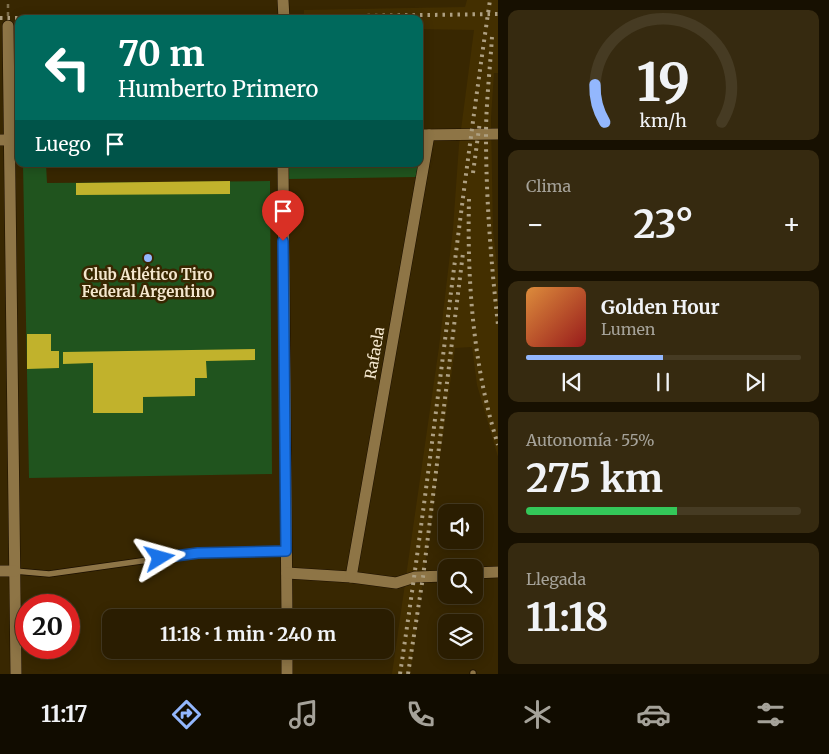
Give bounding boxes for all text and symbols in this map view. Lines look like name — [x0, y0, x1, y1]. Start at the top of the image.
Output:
text: 70 m — [118, 32, 205, 76]
icon: left — [35, 35, 100, 100]
text: 19 — [637, 50, 690, 115]
text: Humberto Primero — [118, 75, 318, 103]
text: km/h — [640, 109, 687, 132]
icon: arrive — [101, 130, 129, 158]
text: Luego — [35, 132, 91, 156]
text: Clima — [526, 176, 571, 196]
pin — [262, 190, 304, 241]
icon: arrive — [269, 197, 297, 225]
text: 23° — [633, 201, 694, 248]
text: − — [526, 206, 545, 242]
text: + — [782, 206, 801, 242]
marker: Club Atlético Tiro Federal Argentino — [142, 252, 154, 264]
place label: Club Atlético Tiro Federal Argentino — [81, 265, 215, 301]
text: Golden Hour — [601, 295, 720, 319]
text: Lumen — [601, 319, 655, 339]
street label: Rafaela — [361, 325, 388, 381]
icon: previous — [558, 368, 586, 396]
icon: pause — [649, 368, 677, 396]
icon: next — [741, 368, 769, 396]
text: Autonomía · 55% — [526, 430, 655, 450]
text: 275 km — [526, 455, 663, 502]
map controls — [438, 504, 483, 659]
button: sound — [438, 504, 483, 549]
position arrow — [133, 531, 185, 583]
button: search — [438, 559, 483, 604]
text: Llegada — [526, 569, 586, 589]
speed limit sign: 20 — [15, 594, 80, 659]
text: 11:18 — [526, 594, 608, 641]
button: layers — [438, 614, 483, 659]
text: 11:18 · 1 min · 240 m — [160, 622, 336, 646]
icon: directions — [169, 697, 204, 732]
icon: music — [286, 697, 321, 732]
icon: phone — [403, 697, 438, 732]
icon: climate — [520, 697, 555, 732]
icon: car — [636, 697, 671, 732]
icon: filters — [753, 697, 788, 732]
text: 11:17 — [41, 700, 87, 728]

